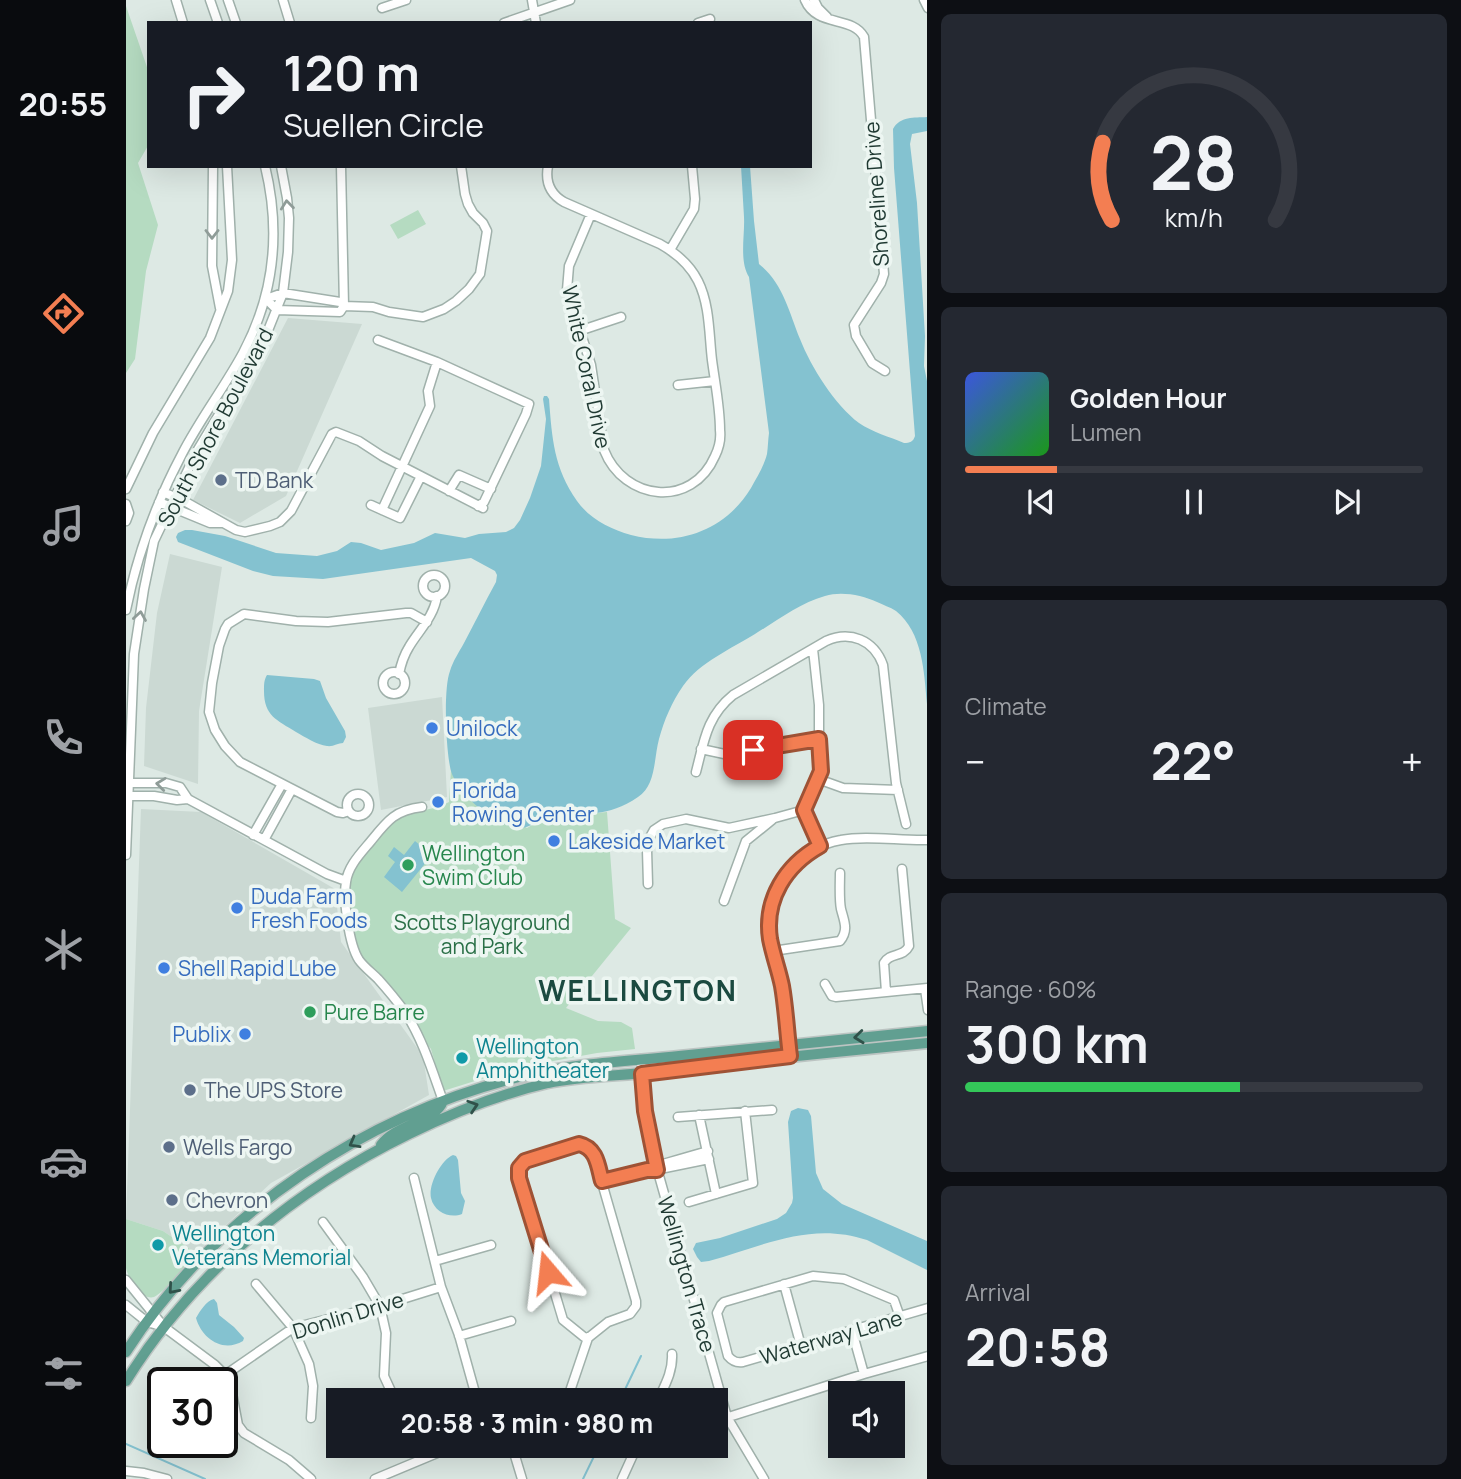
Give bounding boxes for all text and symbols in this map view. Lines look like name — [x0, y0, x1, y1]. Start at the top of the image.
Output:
text: 120 m — [283, 39, 420, 106]
icon: right — [168, 49, 259, 140]
text: 20:55 — [19, 82, 107, 126]
text: Suellen Circle — [283, 103, 484, 147]
text: 28 — [1150, 112, 1238, 212]
street label: Shoreline Drive — [857, 121, 895, 267]
one-way arrow — [280, 199, 295, 211]
text: km/h — [1165, 199, 1223, 234]
one-way arrow — [204, 230, 220, 240]
street label: White Coral Drive — [556, 283, 618, 451]
icon: directions — [39, 289, 88, 338]
street label: South Shore Boulevard — [151, 323, 279, 531]
text: Golden Hour — [1070, 380, 1227, 416]
text: Lumen — [1070, 416, 1142, 448]
place label: TD Bank — [235, 466, 314, 494]
marker: TD Bank — [213, 472, 229, 488]
icon: previous — [1022, 483, 1060, 521]
icon: pause — [1175, 483, 1213, 521]
icon: next — [1328, 483, 1366, 521]
icon: music — [39, 501, 88, 550]
one-way arrow — [132, 610, 147, 622]
text: Climate — [965, 690, 1047, 722]
icon: phone — [39, 713, 88, 762]
place label: Unilock — [446, 714, 518, 742]
marker: Unilock — [424, 720, 440, 736]
pin — [723, 720, 783, 780]
text: 22° — [1151, 725, 1236, 796]
icon: arrive — [734, 731, 772, 769]
text: − — [965, 735, 986, 787]
text: + — [1401, 735, 1423, 787]
one-way arrow — [155, 776, 167, 791]
place label: Florida Rowing Center — [452, 776, 595, 828]
marker: Florida Rowing Center — [430, 794, 446, 810]
place label: Lakeside Market — [568, 827, 726, 855]
marker: Lakeside Market — [546, 833, 562, 849]
place label: Wellington Swim Club — [422, 839, 525, 891]
marker: Wellington Swim Club — [400, 857, 416, 873]
place label: Duda Farm Fresh Foods — [251, 882, 367, 934]
marker: Duda Farm Fresh Foods — [229, 900, 245, 916]
park label: Scotts Playground and Park — [394, 908, 570, 960]
icon: climate — [39, 925, 88, 974]
place label: Shell Rapid Lube — [178, 954, 337, 982]
marker: Shell Rapid Lube — [156, 960, 172, 976]
district label: WELLINGTON — [538, 971, 738, 1009]
text: Range · 60% — [965, 973, 1096, 1005]
place label: Pure Barre — [324, 998, 425, 1026]
marker: Pure Barre — [302, 1004, 318, 1020]
text: 300 km — [965, 1008, 1149, 1079]
place label: Publix — [173, 1020, 231, 1048]
marker: Publix — [237, 1026, 253, 1042]
one-way arrow — [854, 1030, 865, 1045]
place label: Wellington Amphitheater — [476, 1032, 610, 1084]
marker: Wellington Amphitheater — [454, 1050, 470, 1066]
place label: The UPS Store — [204, 1076, 343, 1104]
marker: The UPS Store — [182, 1082, 198, 1098]
one-way arrow — [467, 1099, 479, 1114]
place label: Wells Fargo — [183, 1133, 293, 1161]
one-way arrow — [348, 1135, 361, 1148]
icon: car — [39, 1137, 88, 1186]
marker: Wells Fargo — [161, 1139, 177, 1155]
place label: Chevron — [186, 1186, 268, 1214]
marker: Chevron — [164, 1192, 180, 1208]
street label: Wellington Trace — [651, 1193, 723, 1355]
place label: Wellington Veterans Memorial — [172, 1219, 351, 1271]
position arrow — [511, 1235, 585, 1309]
marker: Wellington Veterans Memorial — [150, 1237, 166, 1253]
text: Arrival — [965, 1276, 1031, 1308]
one-way arrow — [169, 1281, 181, 1294]
street label: Donlin Drive — [289, 1285, 407, 1345]
street label: Waterway Lane — [756, 1303, 906, 1371]
text: 20:58 — [965, 1311, 1110, 1382]
icon: filters — [39, 1349, 88, 1398]
speed limit sign: 30 — [147, 1367, 238, 1458]
map controls — [828, 1381, 905, 1458]
button: sound — [828, 1381, 905, 1458]
text: 20:58 · 3 min · 980 m — [401, 1405, 653, 1441]

